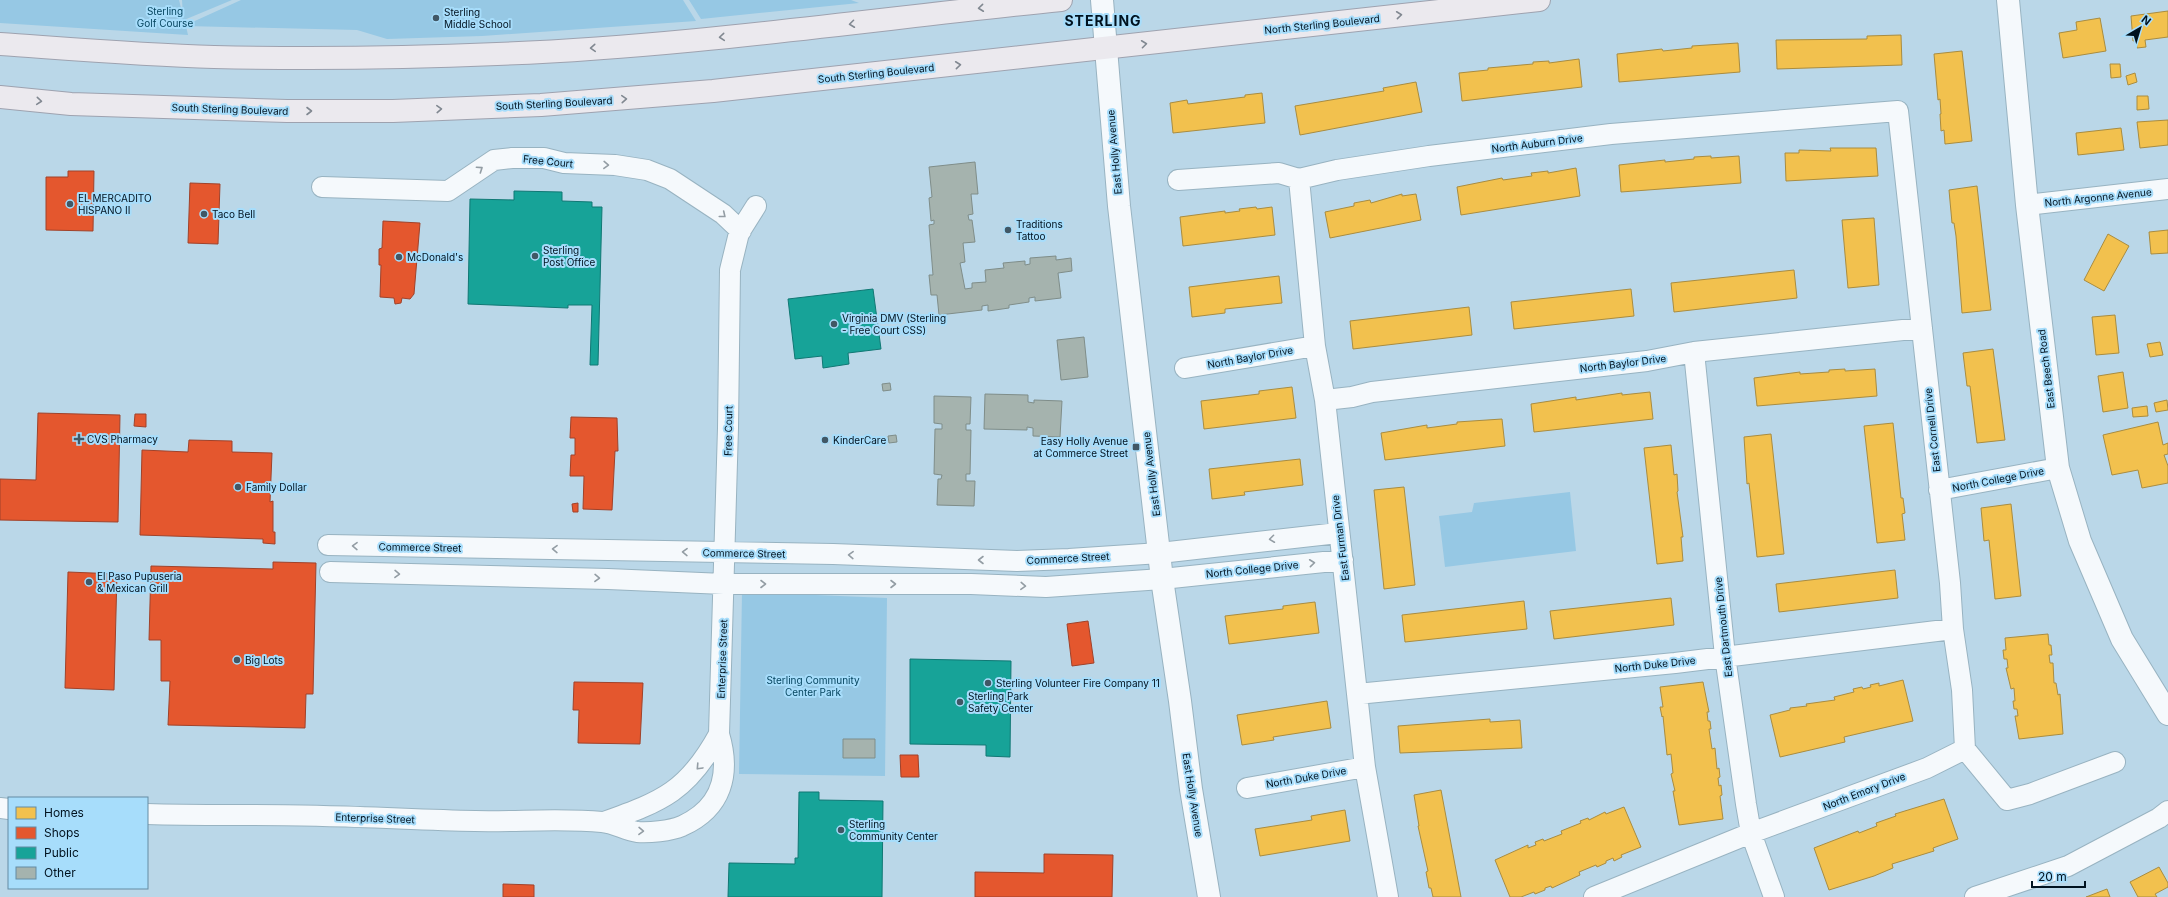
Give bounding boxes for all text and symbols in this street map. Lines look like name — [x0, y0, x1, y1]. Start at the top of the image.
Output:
one-way arrow — [978, 3, 984, 12]
park label: Sterling Golf Course — [137, 5, 193, 29]
place label: Sterling Middle School — [444, 6, 511, 30]
north arrow — [2120, 8, 2160, 48]
one-way arrow — [1396, 11, 1402, 20]
district label: STERLING — [1064, 12, 1142, 29]
street label: North Sterling Boulevard — [1264, 12, 1380, 36]
text: N — [2139, 12, 2154, 28]
marker: Sterling Middle School — [431, 13, 441, 23]
one-way arrow — [849, 19, 855, 28]
one-way arrow — [719, 33, 725, 42]
one-way arrow — [1141, 40, 1147, 49]
one-way arrow — [590, 44, 596, 52]
one-way arrow — [955, 60, 962, 69]
street label: South Sterling Boulevard — [817, 61, 935, 85]
street label: South Sterling Boulevard — [495, 94, 613, 112]
one-way arrow — [621, 94, 627, 103]
one-way arrow — [36, 96, 42, 105]
street label: South Sterling Boulevard — [171, 101, 289, 117]
one-way arrow — [436, 105, 442, 113]
one-way arrow — [306, 107, 312, 115]
street label: East Holly Avenue — [1104, 109, 1124, 195]
street label: North Auburn Drive — [1491, 131, 1583, 155]
street label: Free Court — [522, 152, 574, 170]
one-way arrow — [603, 160, 609, 169]
one-way arrow — [476, 167, 483, 174]
street label: North Argonne Avenue — [2044, 185, 2152, 209]
place label: EL MERCADITO HISPANO II — [78, 192, 152, 216]
marker: EL MERCADITO HISPANO II — [65, 199, 75, 209]
place label: Taco Bell — [212, 208, 255, 220]
marker: Taco Bell — [199, 209, 209, 219]
one-way arrow — [719, 210, 726, 217]
place label: Traditions Tattoo — [1016, 218, 1063, 242]
marker: Traditions Tattoo — [1003, 225, 1013, 235]
place label: Sterling Post Office — [543, 244, 595, 268]
place label: McDonald's — [407, 251, 463, 263]
marker: Sterling Post Office — [530, 251, 540, 261]
marker: McDonald's — [394, 252, 404, 262]
place label: Virginia DMV (Sterling - Free Court CSS) — [842, 312, 946, 336]
marker: Virginia DMV (Sterling - Free Court CSS) — [829, 319, 839, 329]
street label: East Beech Road — [2035, 329, 2057, 409]
street label: North Baylor Drive — [1206, 344, 1294, 370]
street label: North Baylor Drive — [1579, 352, 1667, 374]
street label: East Cornell Drive — [1922, 387, 1942, 473]
street label: Free Court — [722, 405, 734, 456]
street label: East Holly Avenue — [1140, 431, 1162, 517]
place label: CVS Pharmacy — [87, 433, 158, 445]
marker: CVS Pharmacy — [74, 434, 84, 444]
place label: KinderCare — [833, 434, 886, 446]
marker: KinderCare — [820, 435, 830, 445]
place label: Easy Holly Avenue at Commerce Street — [1033, 435, 1129, 459]
marker: Easy Holly Avenue at Commerce Street — [1131, 442, 1141, 452]
street label: North College Drive — [1951, 464, 2045, 494]
place label: Family Dollar — [246, 481, 307, 493]
marker: Family Dollar — [233, 482, 243, 492]
street label: East Furman Drive — [1329, 494, 1351, 582]
one-way arrow — [1269, 534, 1275, 543]
street label: Commerce Street — [378, 540, 462, 554]
one-way arrow — [352, 542, 358, 550]
one-way arrow — [552, 545, 558, 553]
street label: Commerce Street — [702, 546, 786, 560]
one-way arrow — [682, 548, 688, 556]
street label: Commerce Street — [1026, 550, 1110, 566]
one-way arrow — [848, 551, 854, 559]
one-way arrow — [978, 556, 984, 564]
street label: North College Drive — [1205, 558, 1299, 580]
one-way arrow — [1309, 559, 1315, 568]
place label: El Paso Pupuseria & Mexican Grill — [97, 570, 182, 594]
one-way arrow — [394, 570, 400, 578]
one-way arrow — [594, 574, 600, 583]
street label: East Dartmouth Drive — [1712, 576, 1734, 678]
marker: El Paso Pupuseria & Mexican Grill — [84, 577, 94, 587]
one-way arrow — [760, 580, 766, 588]
one-way arrow — [890, 580, 896, 588]
one-way arrow — [1020, 582, 1026, 591]
street label: Enterprise Street — [715, 618, 729, 699]
place label: Big Lots — [245, 654, 283, 666]
street label: North Duke Drive — [1614, 654, 1696, 674]
marker: Big Lots — [232, 655, 242, 665]
park label: Sterling Community Center Park — [766, 674, 860, 698]
place label: Sterling Volunteer Fire Company 11 — [996, 677, 1160, 689]
marker: Sterling Volunteer Fire Company 11 — [983, 678, 993, 688]
place label: Sterling Park Safety Center — [968, 690, 1033, 714]
marker: Sterling Park Safety Center — [955, 697, 965, 707]
street label: East Holly Avenue — [1180, 752, 1206, 838]
one-way arrow — [696, 762, 703, 770]
street label: North Duke Drive — [1265, 764, 1347, 790]
street label: North Emory Drive — [1821, 770, 1907, 812]
legend — [8, 797, 148, 889]
text: Homes — [44, 805, 84, 820]
street label: Enterprise Street — [335, 811, 416, 825]
place label: Sterling Community Center — [849, 818, 938, 842]
text: Shops — [44, 825, 80, 840]
marker: Sterling Community Center — [836, 825, 846, 835]
one-way arrow — [638, 827, 644, 835]
text: Public — [44, 845, 79, 860]
scale bar — [2032, 863, 2085, 889]
text: Other — [44, 865, 76, 880]
text: 20 m — [2038, 869, 2067, 884]

